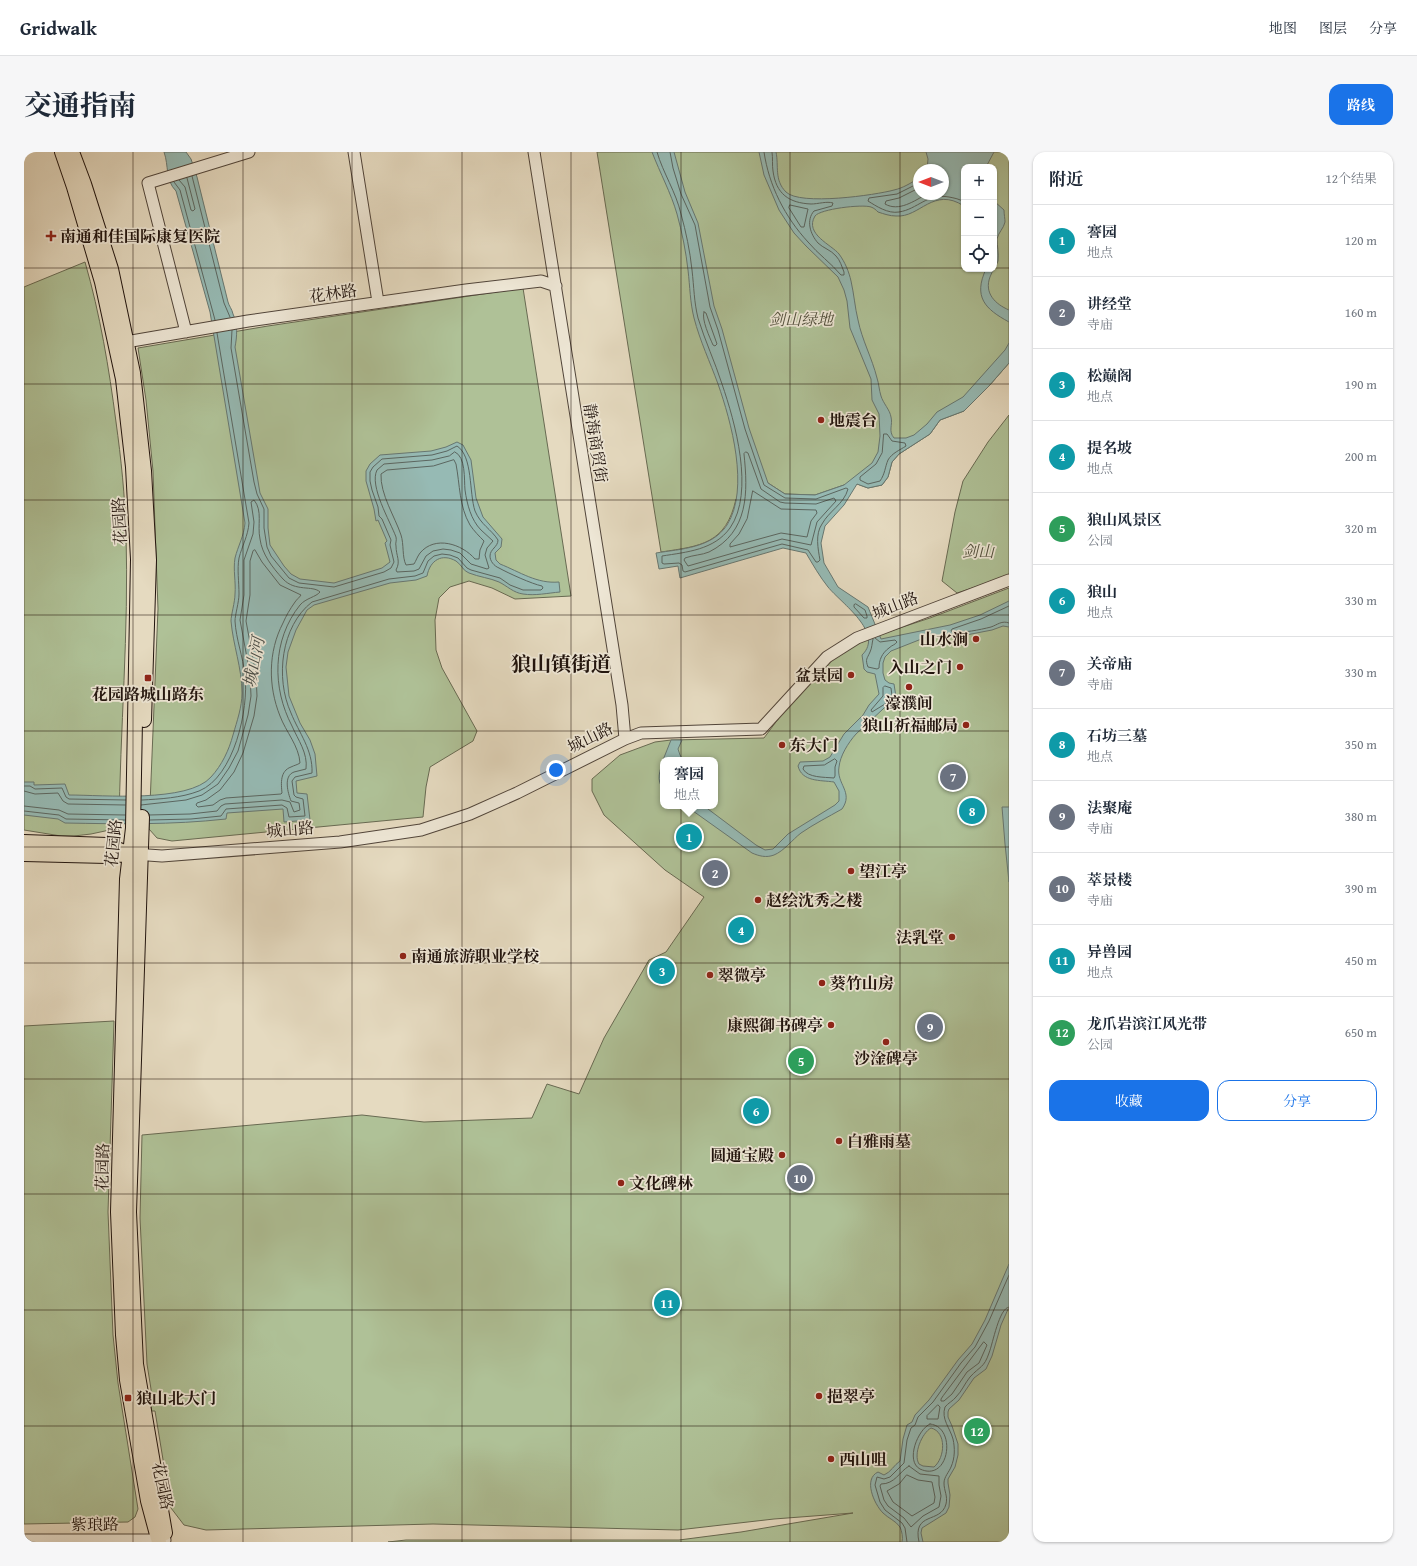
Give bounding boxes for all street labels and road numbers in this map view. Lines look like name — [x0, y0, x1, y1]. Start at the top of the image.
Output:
street label: 花林路 — [308, 278, 358, 308]
street label: 静海商贸街 — [578, 402, 614, 484]
street label: 花园路 — [106, 496, 132, 546]
street label: 城山路 — [868, 585, 922, 625]
street label: 城山路 — [563, 716, 617, 758]
street label: 城山路 — [265, 815, 315, 843]
street label: 花园路 — [99, 818, 127, 868]
street label: 花园路 — [90, 1143, 114, 1191]
street label: 花园路 — [146, 1460, 180, 1512]
street label: 紫琅路 — [71, 1512, 119, 1536]

